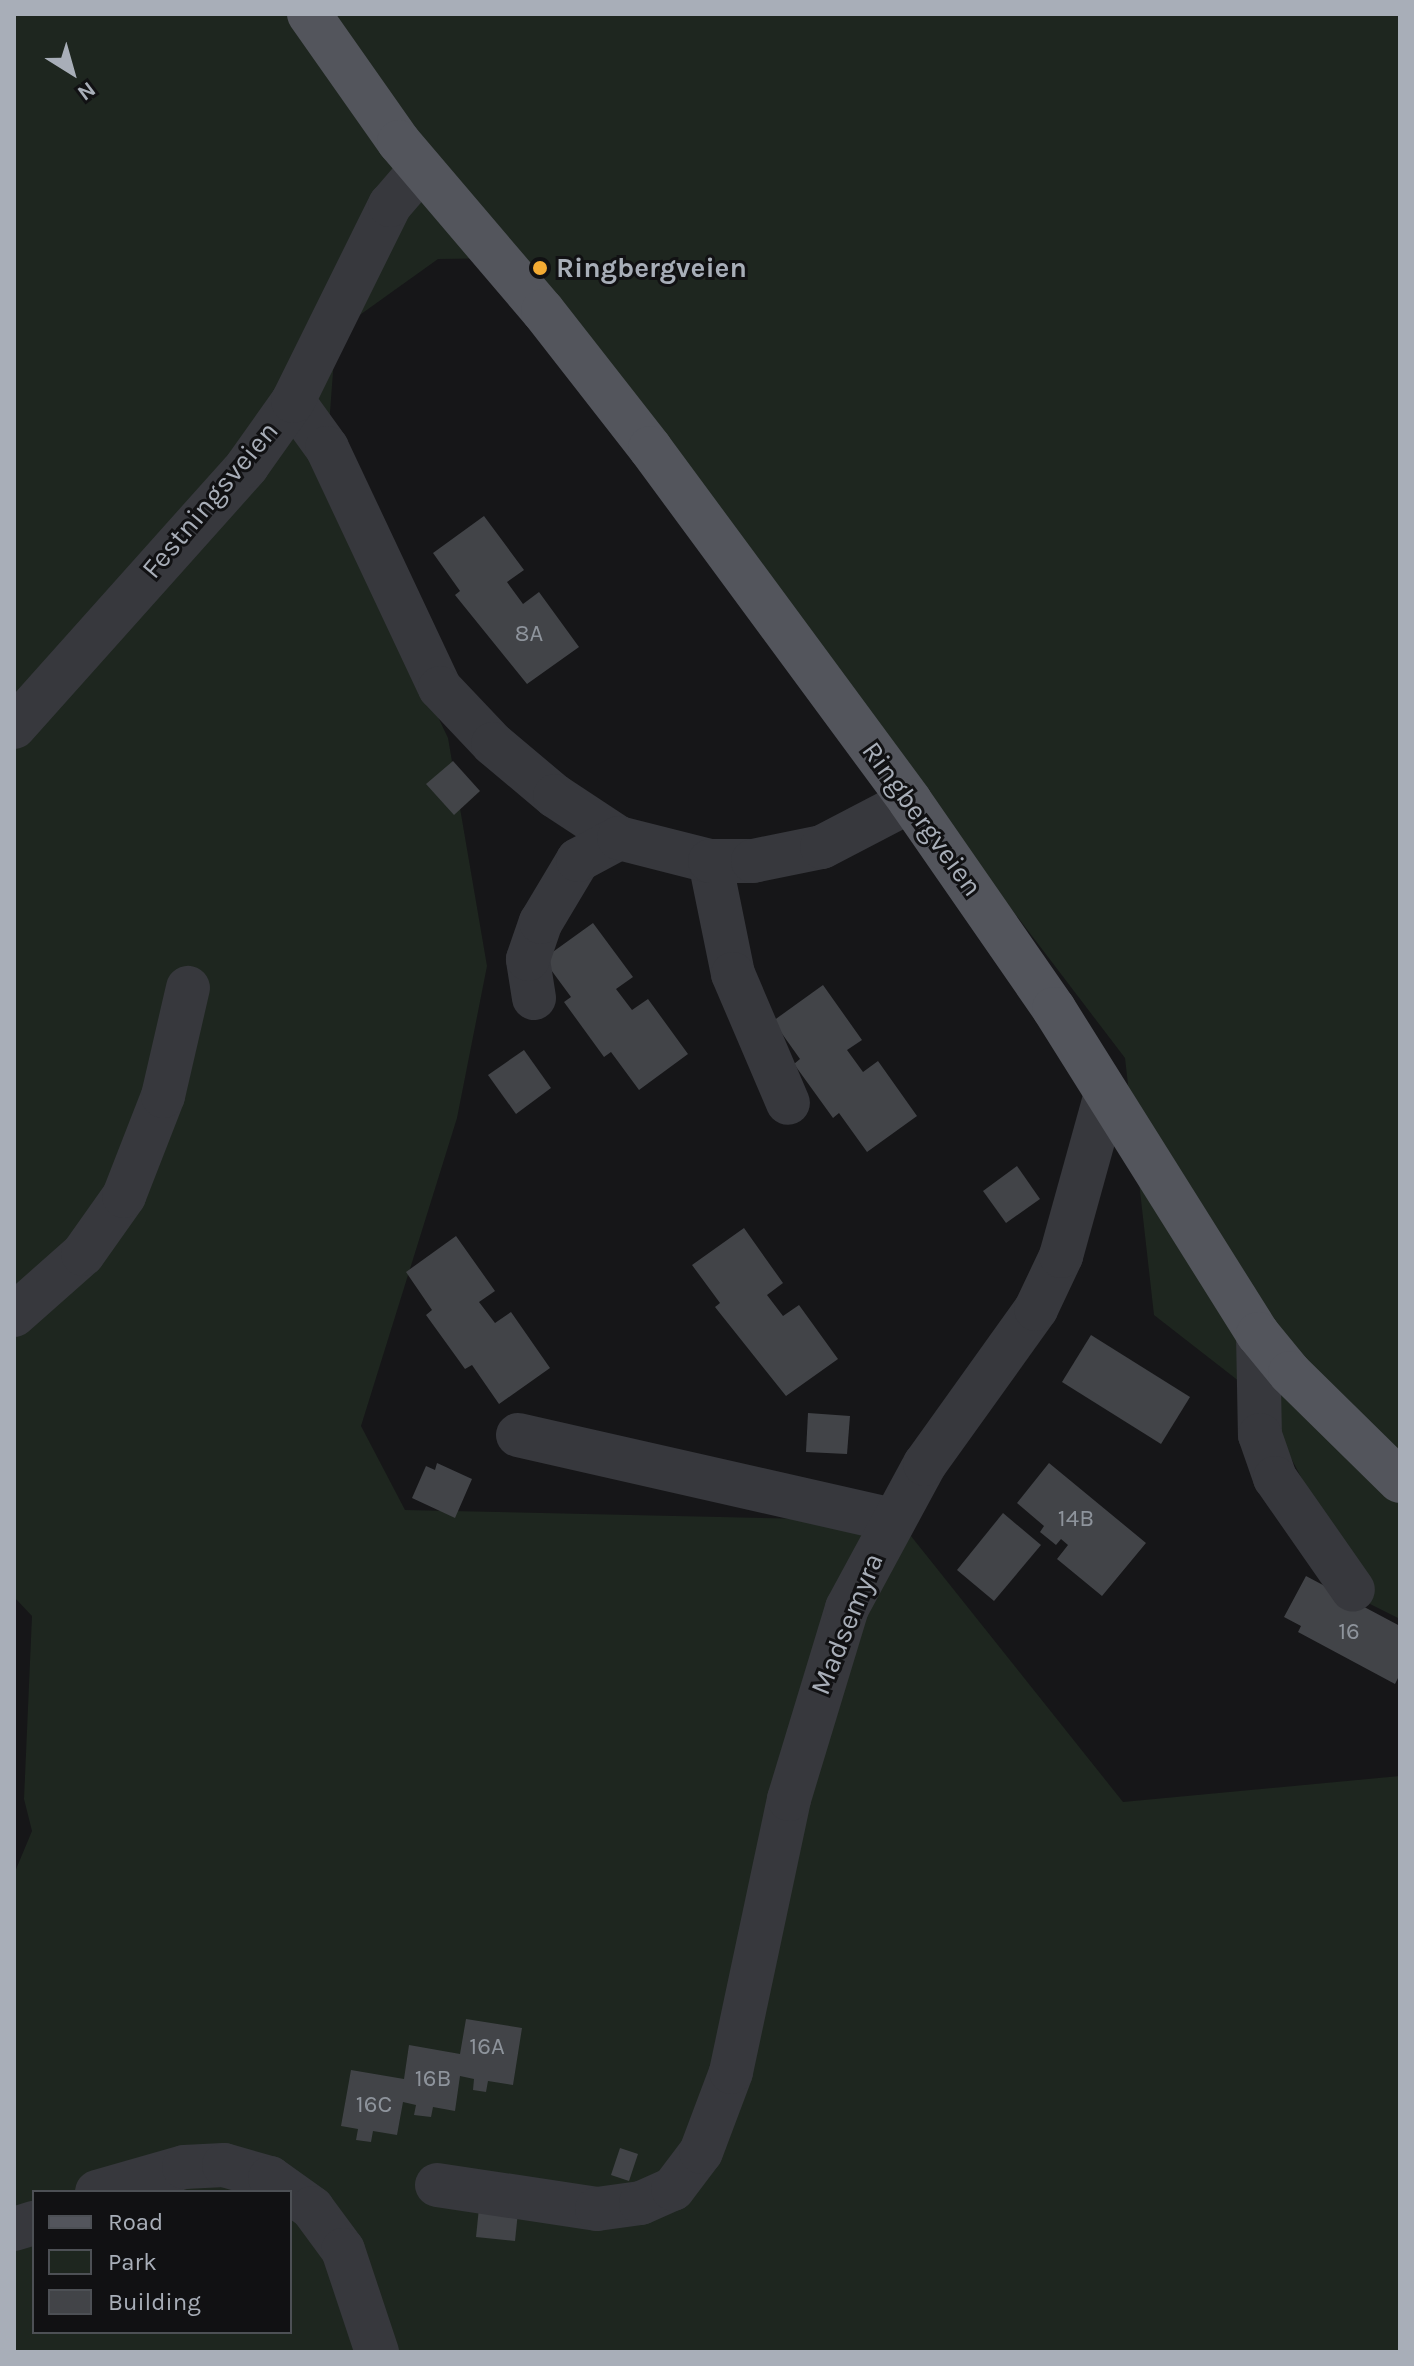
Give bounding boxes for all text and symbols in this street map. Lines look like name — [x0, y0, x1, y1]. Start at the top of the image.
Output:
north arrow — [32, 32, 112, 112]
text: N — [72, 76, 101, 106]
place label: Ringbergveien — [556, 251, 747, 285]
marker: Ringbergveien — [531, 259, 549, 277]
street label: Festningsveien — [135, 415, 285, 585]
house number: 8A — [515, 620, 543, 648]
street label: Ringbergveien — [855, 735, 989, 903]
house number: 14B — [1058, 1505, 1094, 1533]
street label: Madsemyra — [803, 1548, 891, 1700]
house number: 16 — [1338, 1618, 1360, 1646]
house number: 16A — [469, 2033, 505, 2061]
house number: 16B — [415, 2065, 451, 2093]
house number: 16C — [356, 2091, 392, 2119]
legend — [32, 2190, 292, 2334]
text: Road — [108, 2208, 163, 2236]
text: Park — [108, 2248, 157, 2276]
text: Building — [108, 2288, 201, 2316]

